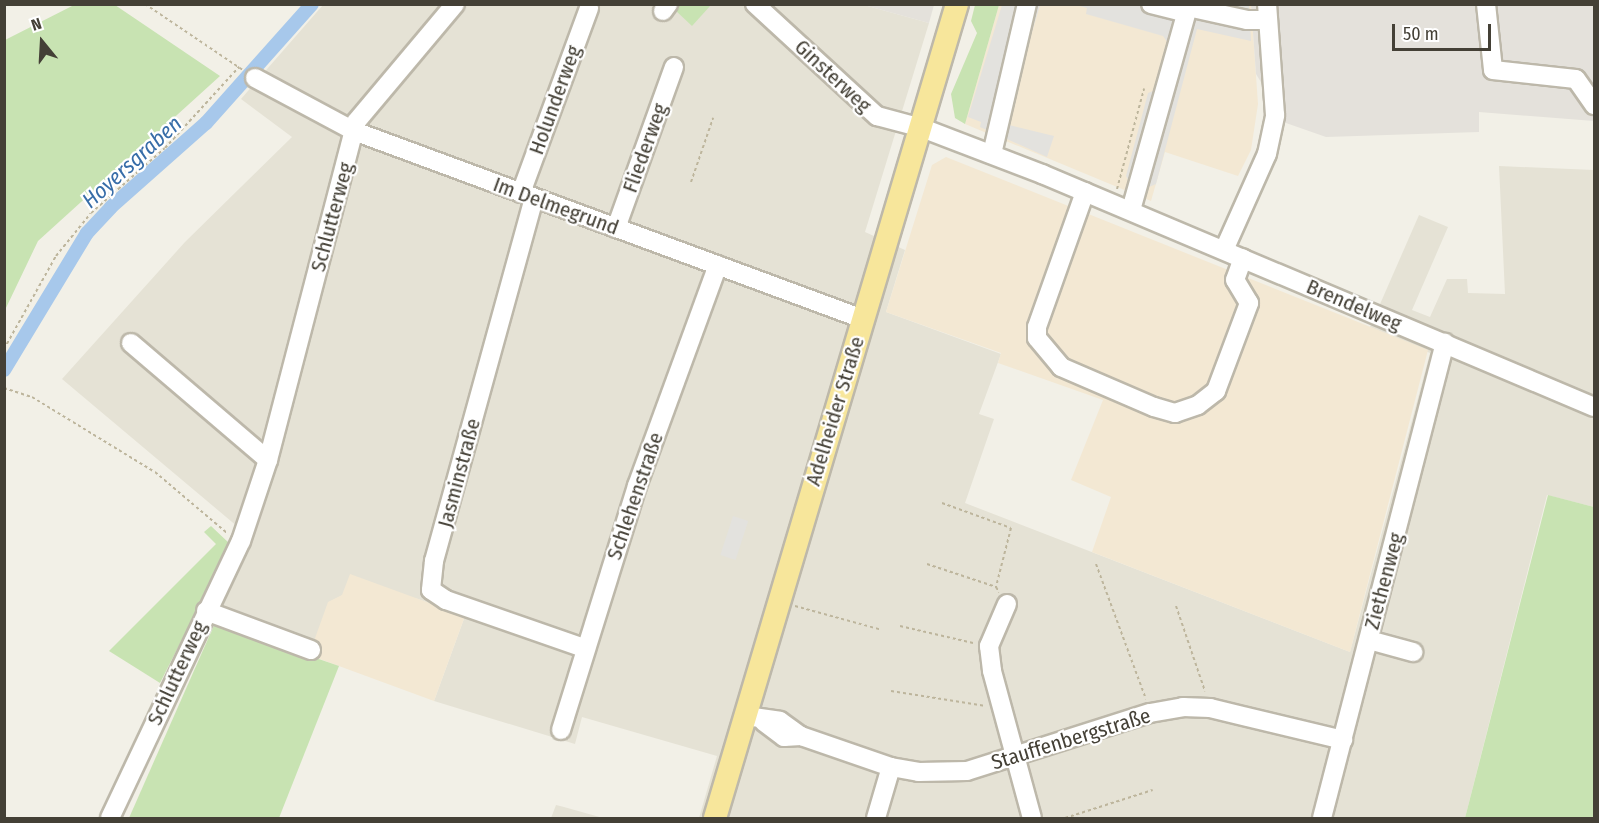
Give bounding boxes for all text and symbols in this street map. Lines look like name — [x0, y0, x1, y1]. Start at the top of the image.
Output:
north arrow — [12, 12, 72, 72]
scale bar — [1395, 12, 1494, 50]
text: N — [29, 14, 44, 35]
text: 50 m — [1403, 23, 1439, 45]
street label: Ginsterweg — [789, 34, 877, 118]
street label: Holunderweg — [524, 42, 586, 158]
street label: Fliederweg — [617, 100, 673, 196]
water label: Hoyersgraben — [77, 110, 187, 214]
street label: Schlutterweg — [305, 160, 359, 274]
street label: Im Delmegrund — [490, 172, 622, 240]
street label: Brendelweg — [1303, 274, 1405, 336]
street label: Adelheider Straße — [800, 333, 870, 489]
street label: Jasminstraße — [432, 416, 486, 530]
street label: Schlehenstraße — [601, 429, 669, 563]
street label: Ziethenweg — [1359, 530, 1409, 632]
street label: Schlutterweg — [142, 617, 212, 729]
street label: Stauffenbergstraße — [988, 703, 1154, 775]

